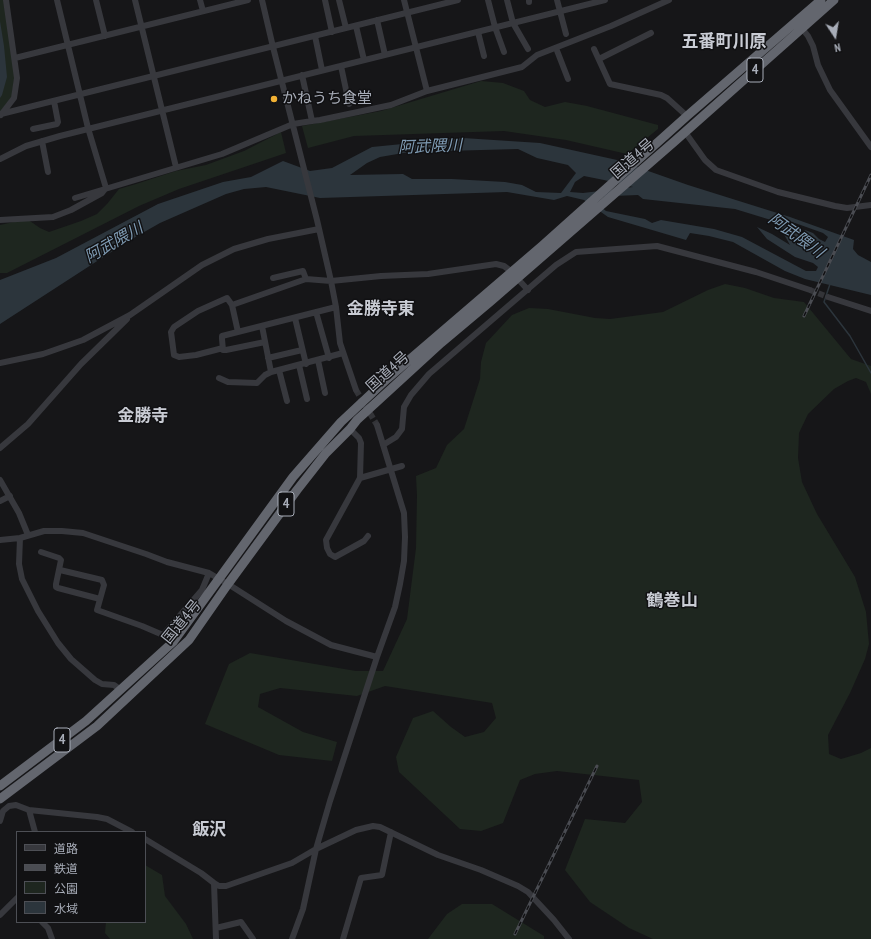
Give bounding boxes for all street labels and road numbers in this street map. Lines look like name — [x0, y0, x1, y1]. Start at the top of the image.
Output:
road number: 4 — [747, 58, 763, 82]
street label: 国道4号 — [608, 135, 658, 183]
street label: 国道4号 — [363, 348, 413, 396]
road number: 4 — [278, 492, 294, 516]
street label: 国道4号 — [159, 596, 205, 648]
road number: 4 — [54, 728, 70, 752]

